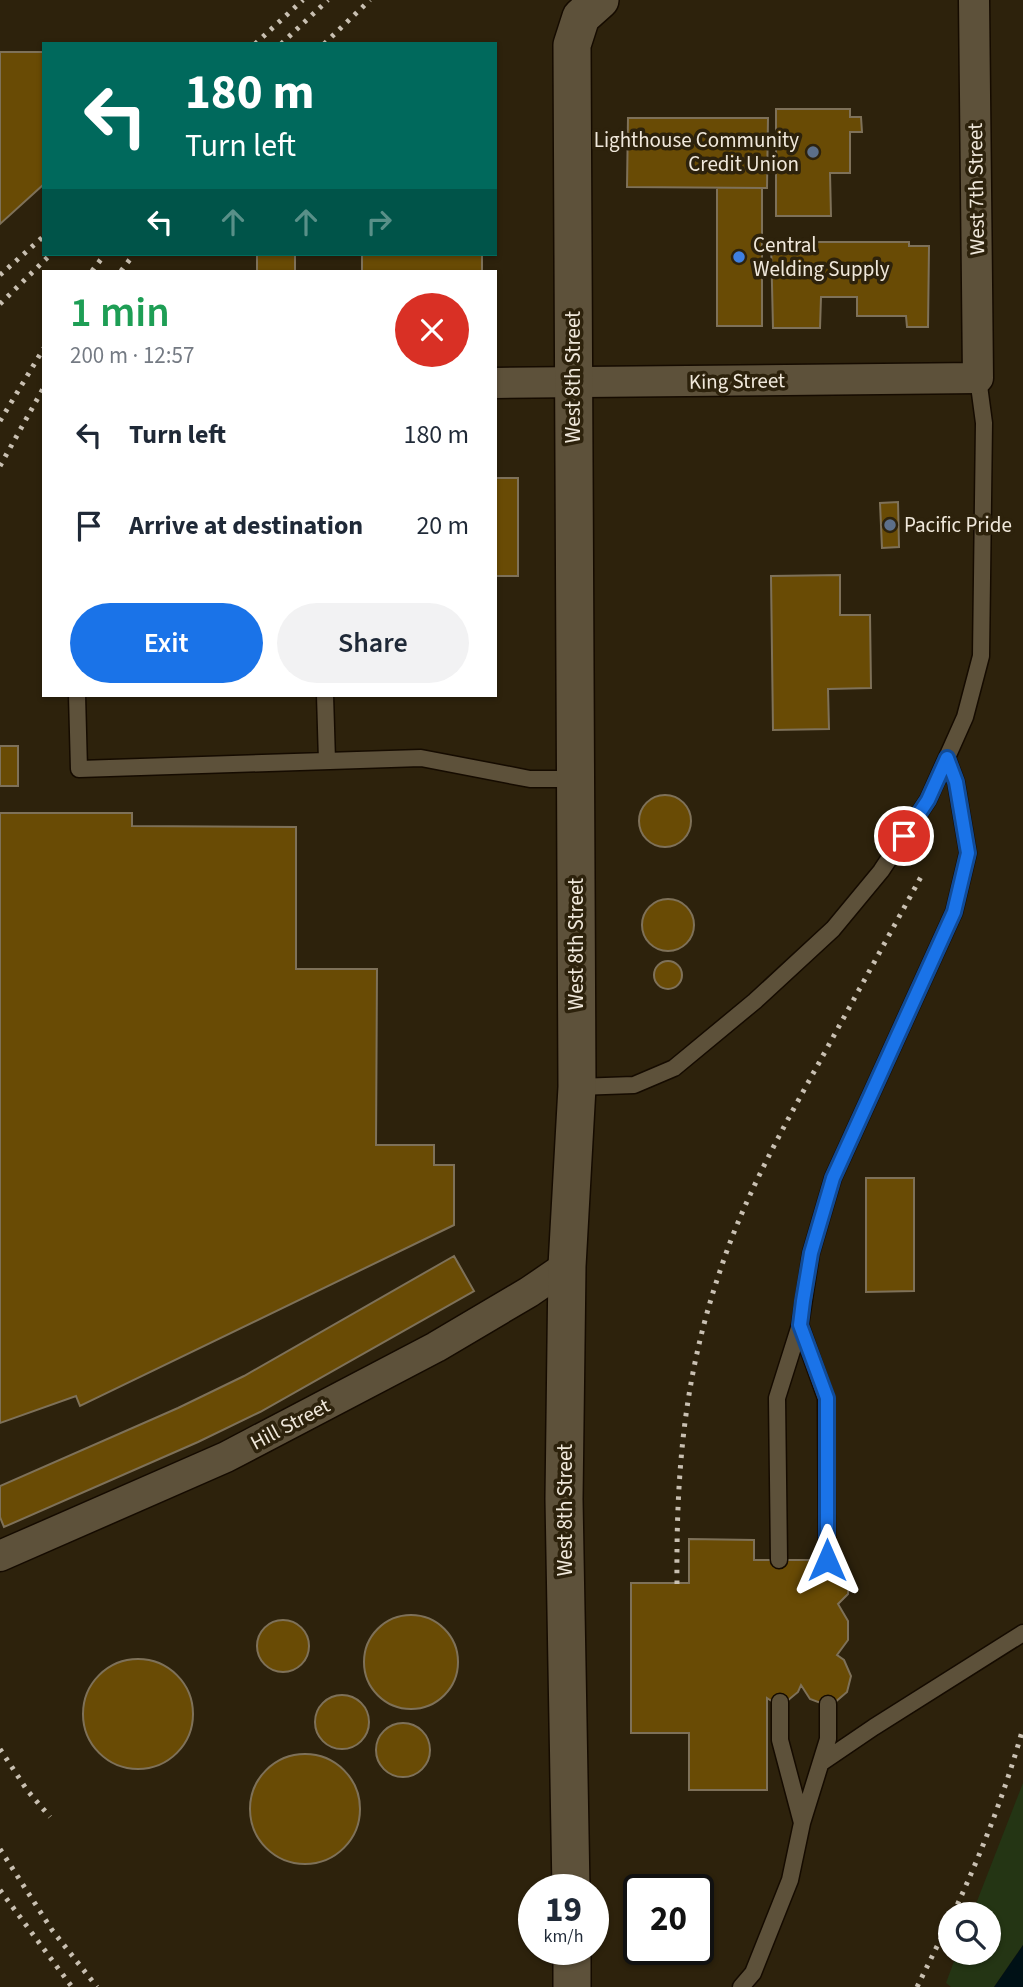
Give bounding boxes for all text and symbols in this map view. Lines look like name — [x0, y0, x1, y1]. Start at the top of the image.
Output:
text: 180 m — [185, 58, 314, 128]
icon: left — [70, 70, 161, 161]
text: Turn left — [185, 123, 296, 169]
street label: West 7th Street — [960, 123, 992, 255]
place label: Lighthouse Community Credit Union — [594, 125, 799, 179]
marker: Lighthouse Community Credit Union — [805, 144, 821, 160]
icon: left — [141, 203, 179, 241]
icon: ahead — [214, 203, 252, 241]
icon: ahead — [287, 203, 325, 241]
icon: right — [360, 203, 398, 241]
place label: Central Welding Supply — [753, 230, 890, 284]
marker: Central Welding Supply — [731, 249, 747, 265]
text: 1 min — [70, 283, 170, 343]
button: close — [395, 293, 469, 367]
street label: West 8th Street — [558, 311, 588, 443]
text: 200 m · 12:57 — [70, 339, 194, 372]
street label: King Street — [689, 365, 785, 397]
icon: left — [70, 416, 108, 454]
text: Turn left — [129, 416, 226, 453]
text: 180 m — [403, 416, 469, 453]
icon: arrive — [70, 507, 108, 545]
text: Arrive at destination — [129, 507, 363, 544]
text: 20 m — [416, 507, 469, 544]
place label: Pacific Pride — [904, 510, 1012, 540]
marker: Pacific Pride — [882, 517, 898, 533]
button: Exit — [70, 603, 263, 683]
button: Share — [277, 603, 469, 683]
pin — [874, 806, 934, 866]
icon: arrive — [885, 817, 923, 855]
street label: West 8th Street — [561, 878, 591, 1010]
street label: Hill Street — [245, 1390, 335, 1458]
street label: West 8th Street — [550, 1444, 580, 1576]
position arrow — [790, 1523, 864, 1597]
speed limit sign: 20 — [623, 1874, 714, 1965]
text: 19 — [545, 1885, 582, 1935]
map controls — [938, 1902, 1001, 1965]
button: search — [938, 1902, 1001, 1965]
text: km/h — [544, 1924, 583, 1949]

